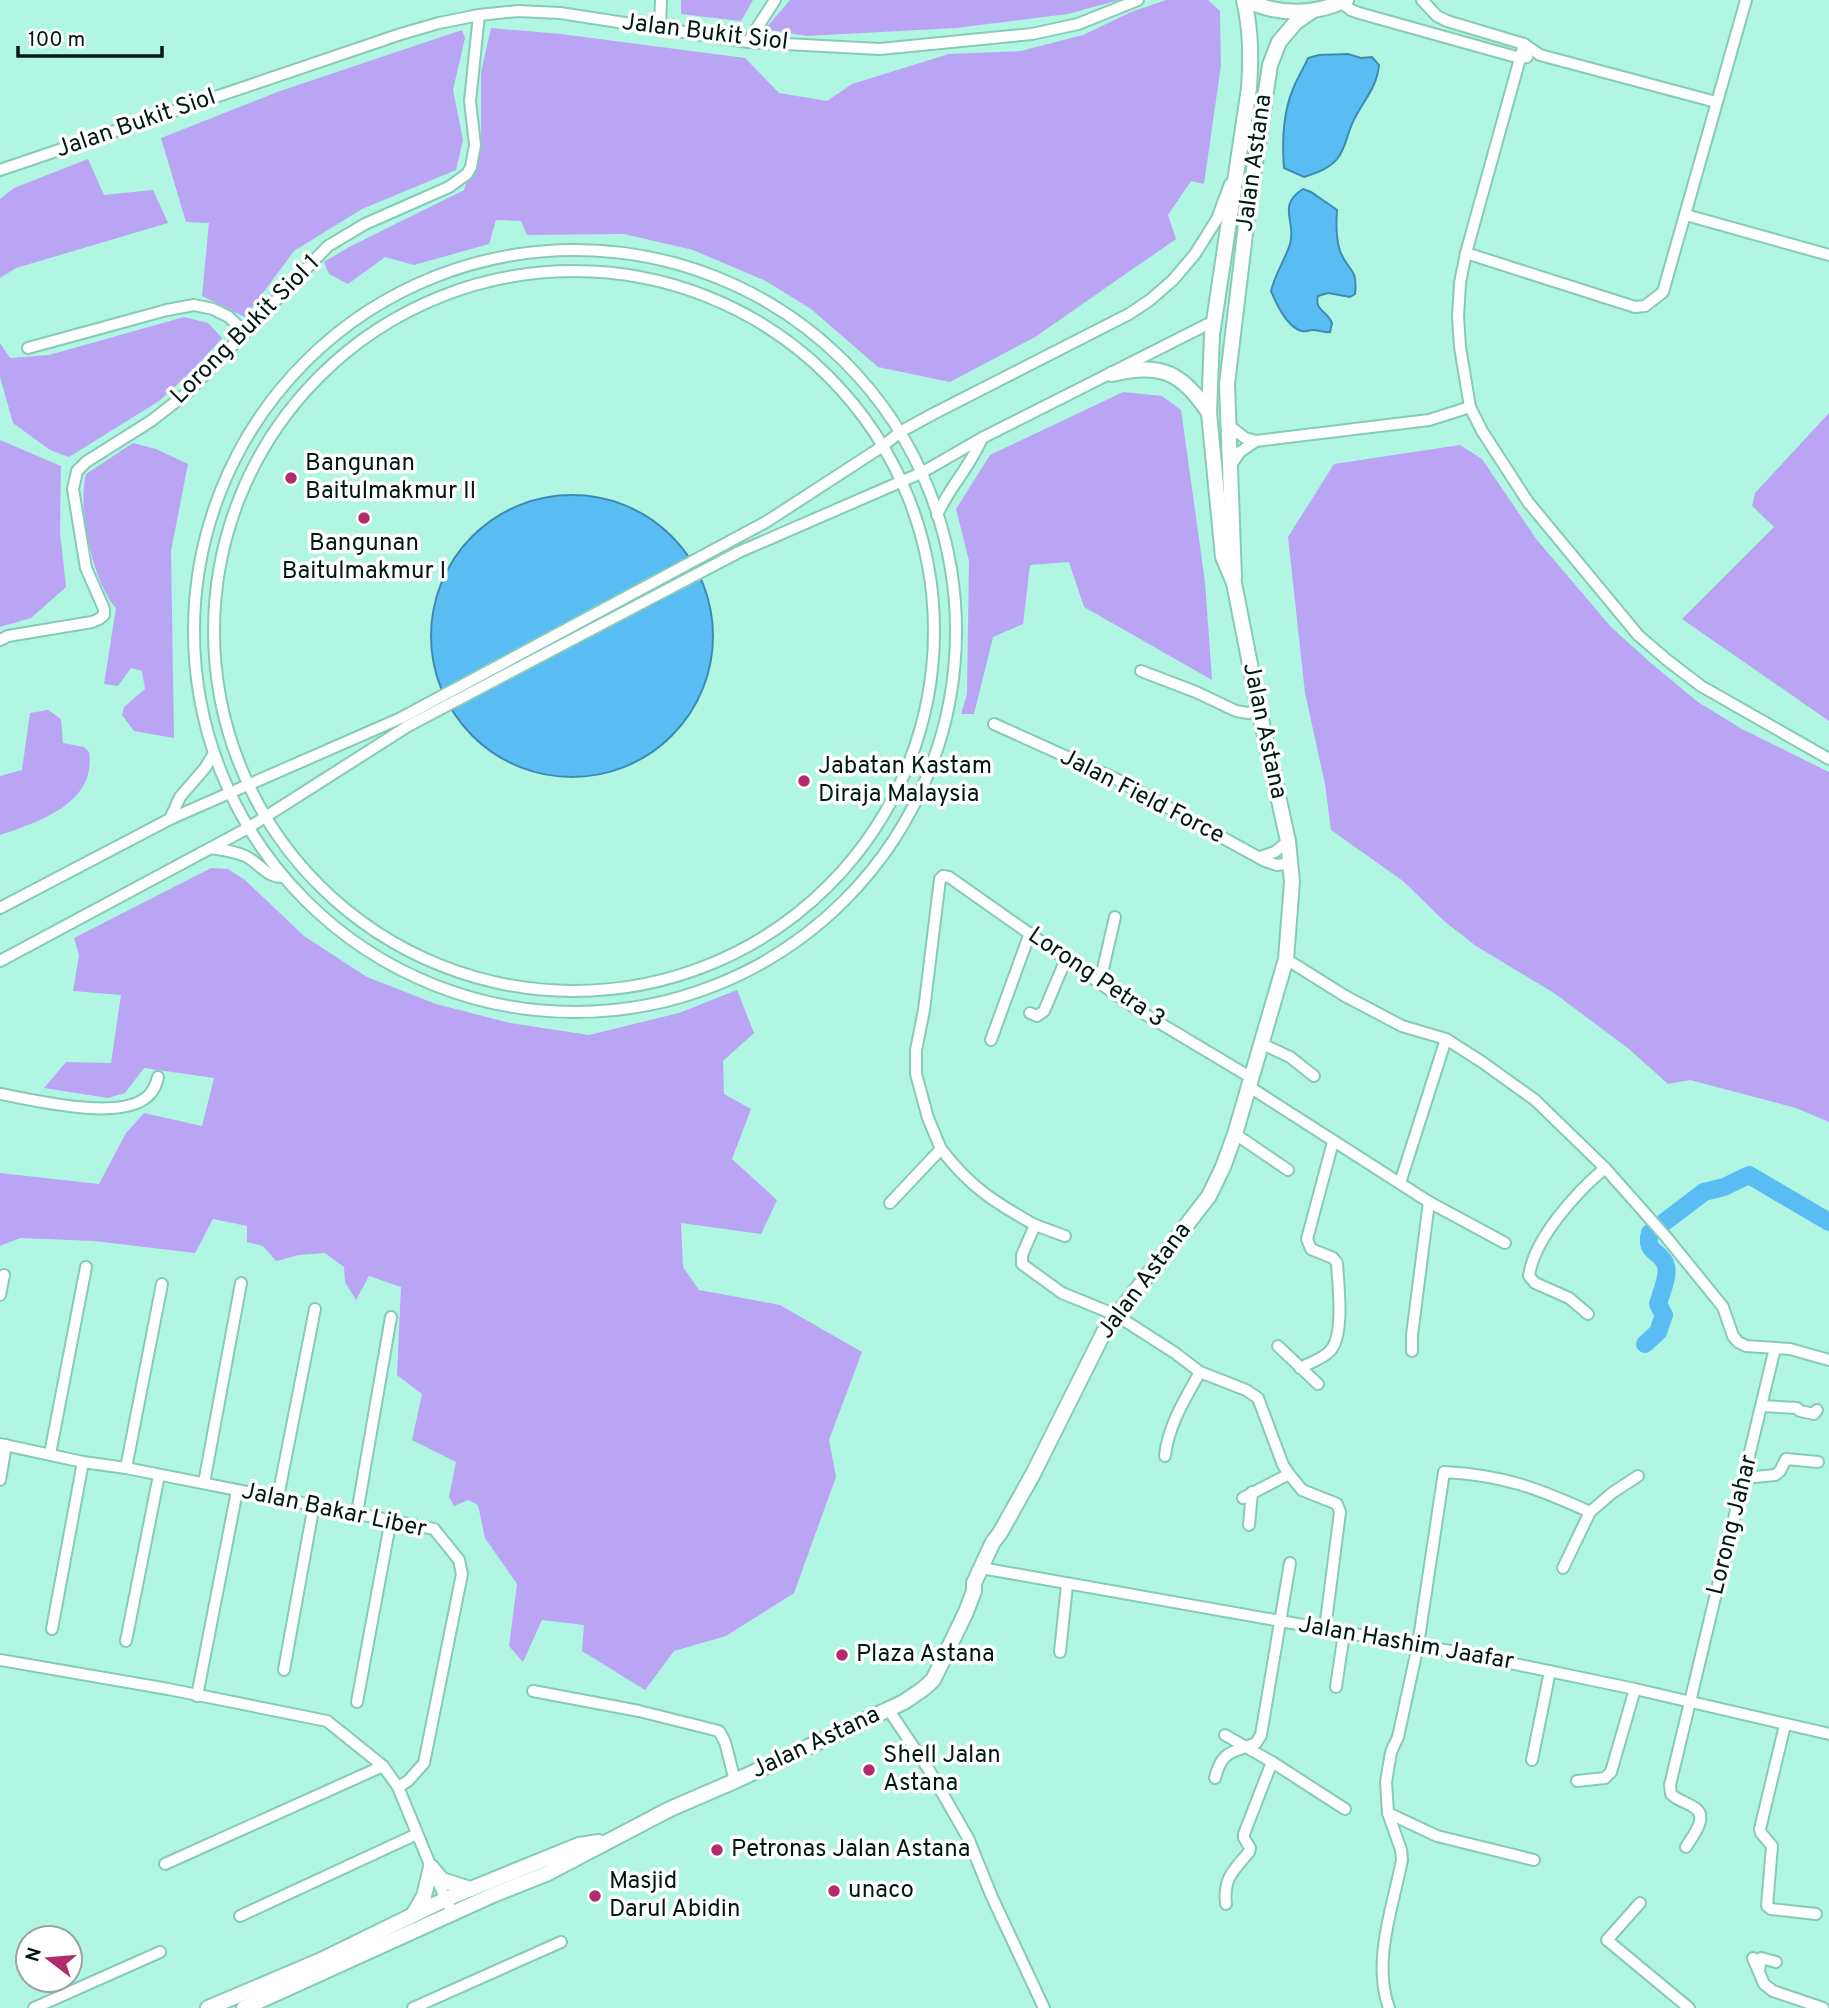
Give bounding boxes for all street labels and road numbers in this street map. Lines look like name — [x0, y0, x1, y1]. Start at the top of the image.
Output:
street label: Jalan Bukit Siol — [620, 8, 790, 58]
street label: Jalan Bukit Siol — [52, 83, 220, 165]
street label: Jalan Astana — [1231, 92, 1279, 234]
street label: Lorong Bukit Siol 1 — [165, 249, 327, 411]
street label: Jalan Astana — [1235, 660, 1293, 802]
street label: Jalan Field Force — [1055, 743, 1229, 851]
street label: Lorong Petra 3 — [1022, 921, 1170, 1035]
street label: Jalan Astana — [1091, 1217, 1199, 1345]
street label: Lorong Jahar — [1701, 1452, 1765, 1598]
street label: Jalan Bakar Liber — [239, 1477, 429, 1545]
street label: Jalan Hashim Jaafar — [1296, 1610, 1516, 1678]
street label: Jalan Astana — [747, 1700, 885, 1786]

